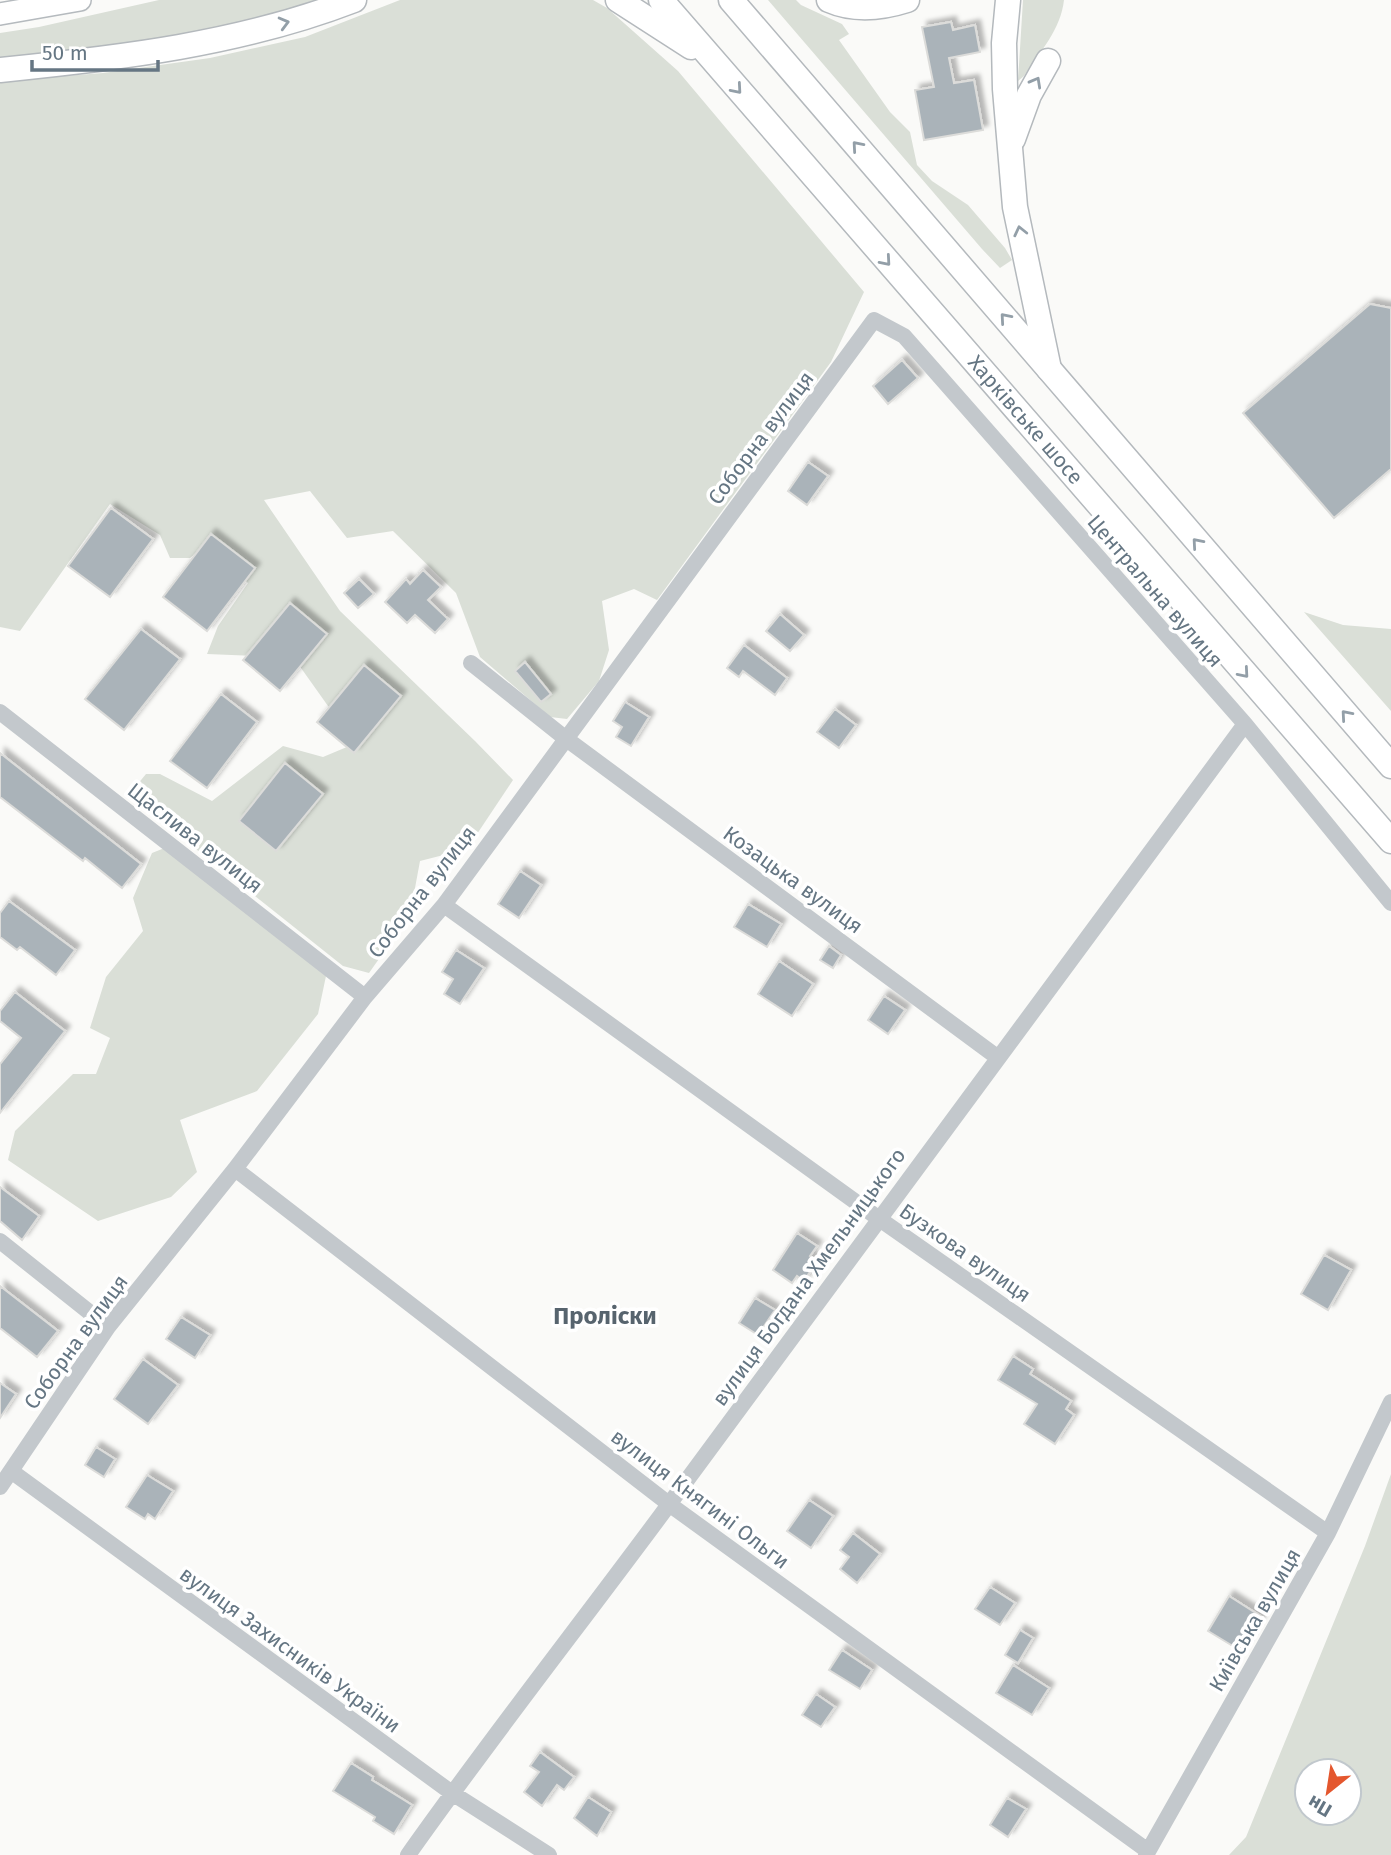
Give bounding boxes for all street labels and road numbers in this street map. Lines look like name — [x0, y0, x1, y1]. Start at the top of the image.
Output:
street label: Харківське шосе — [962, 350, 1089, 490]
street label: Соборна вулиця — [702, 366, 820, 510]
street label: Центральна вулиця — [1082, 509, 1228, 673]
street label: Щаслива вулиця — [122, 777, 268, 899]
street label: Соборна вулиця — [362, 821, 482, 963]
street label: Козацька вулиця — [718, 821, 868, 939]
street label: вулиця Богдана Хмельницького — [707, 1143, 911, 1411]
street label: Бузкова вулиця — [894, 1198, 1036, 1308]
street label: Соборна вулиця — [18, 1270, 134, 1414]
street label: вулиця Княгині Ольги — [606, 1423, 794, 1575]
street label: Київська вулиця — [1203, 1544, 1307, 1696]
street label: вулиця Захисників України — [175, 1561, 405, 1739]

